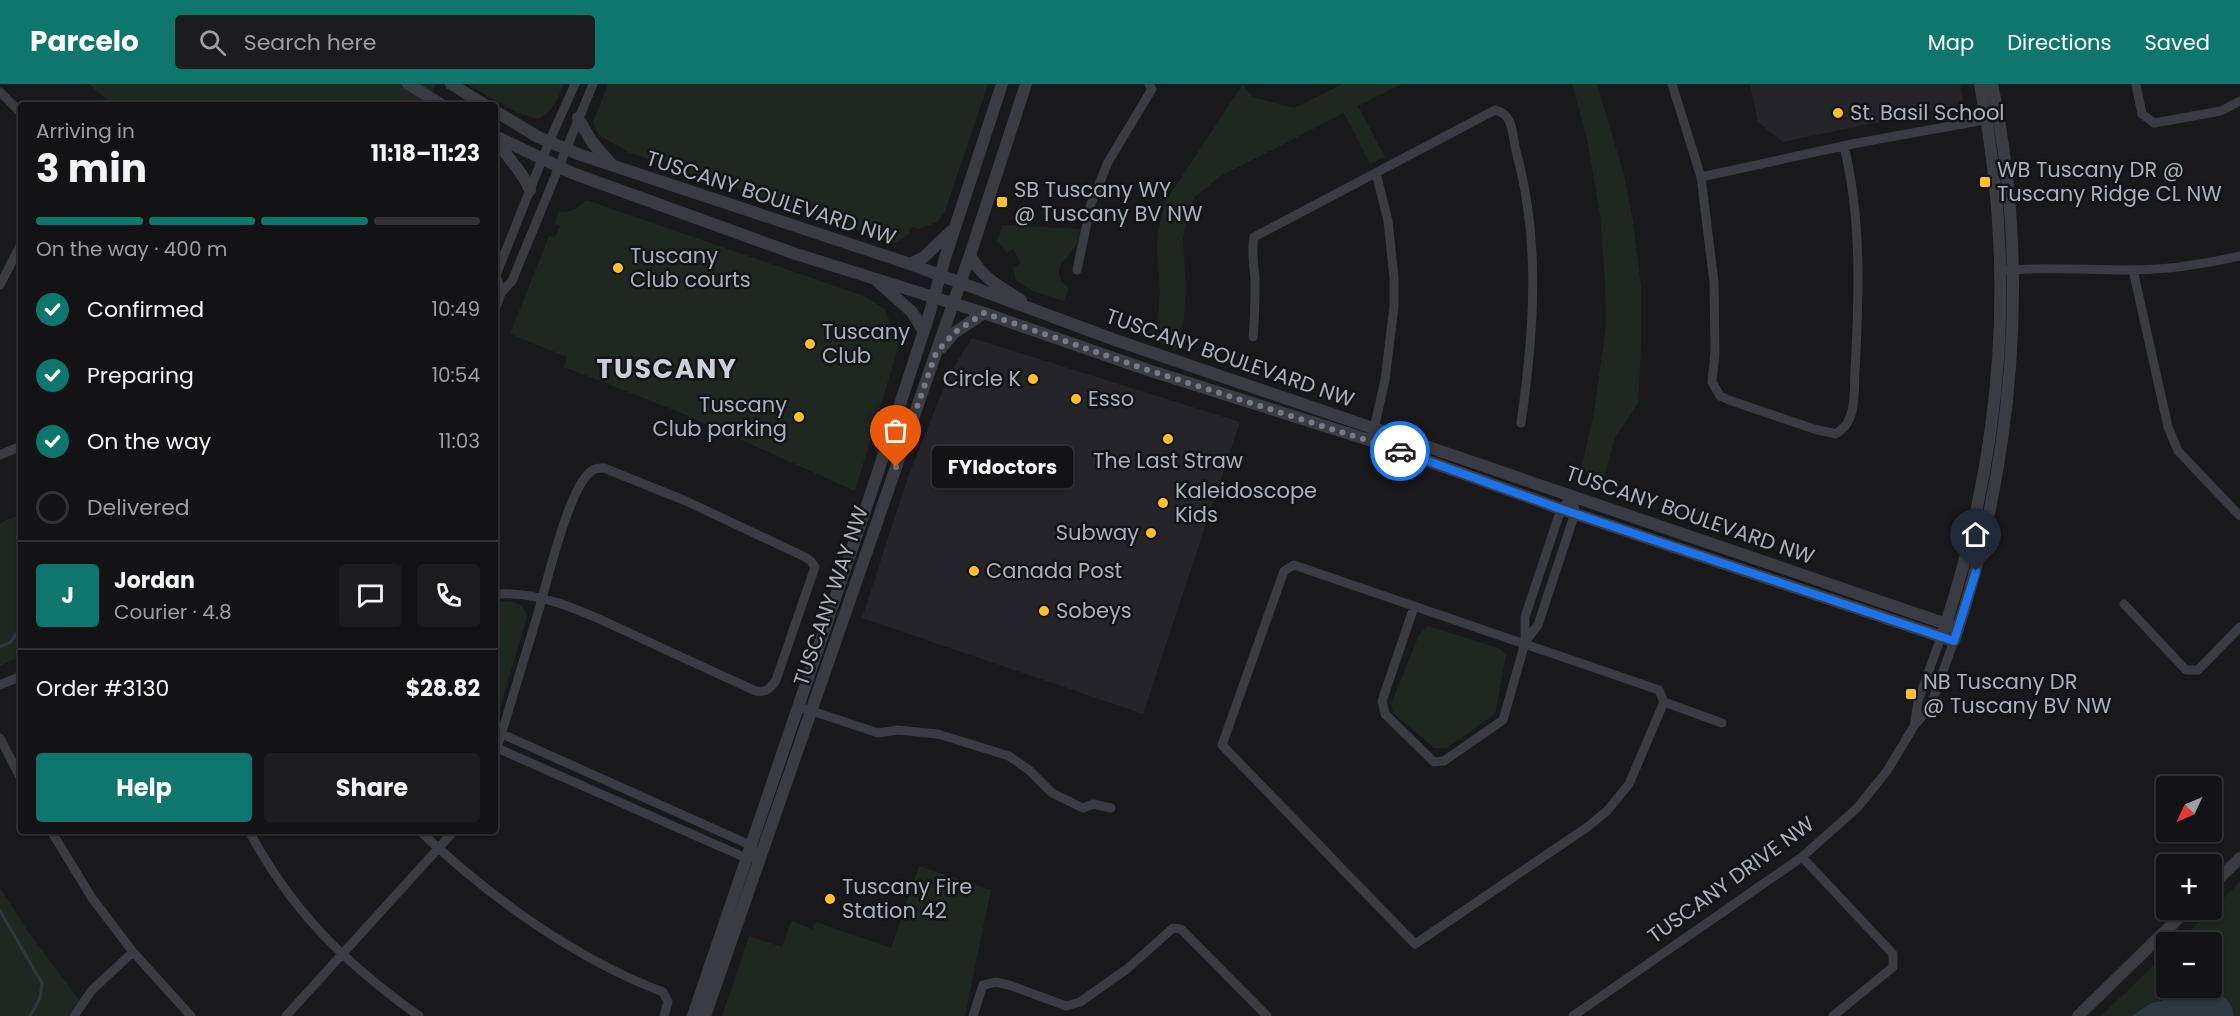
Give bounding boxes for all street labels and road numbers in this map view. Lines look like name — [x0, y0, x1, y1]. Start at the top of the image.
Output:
street label: TUSCANY BOULEVARD NW — [643, 143, 900, 252]
street label: TUSCANY BOULEVARD NW — [1102, 301, 1359, 414]
street label: TUSCANY BOULEVARD NW — [1562, 458, 1819, 571]
street label: TUSCANY WAY NW — [786, 501, 875, 690]
street label: TUSCANY DRIVE NW — [1641, 809, 1820, 950]

